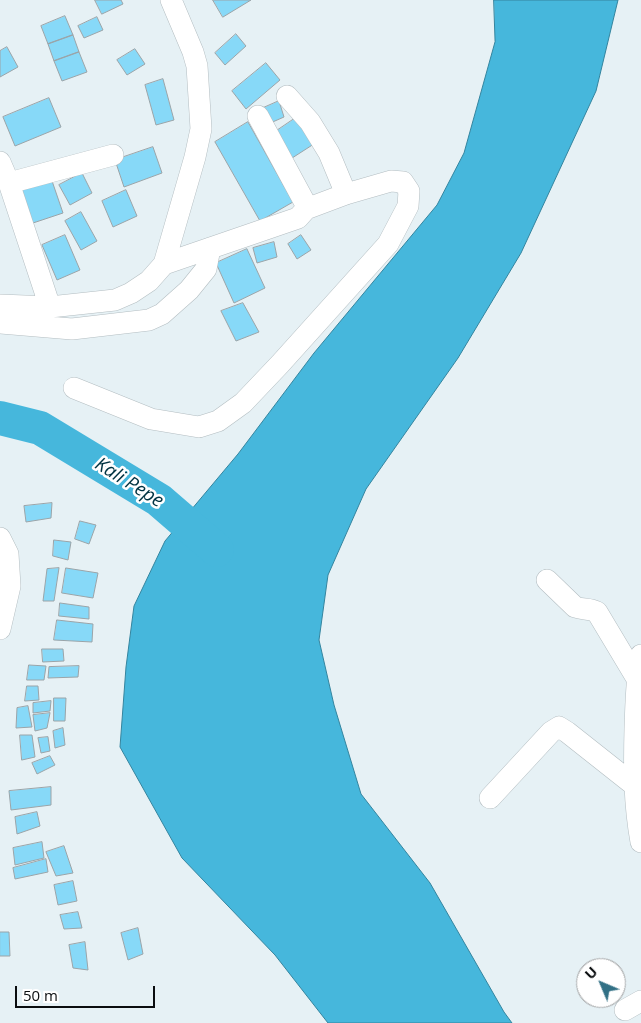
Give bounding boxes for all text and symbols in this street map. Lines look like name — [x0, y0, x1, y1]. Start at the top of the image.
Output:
water label: Kali Pepe — [90, 453, 168, 513]
north arrow — [576, 958, 626, 1008]
text: U — [580, 962, 601, 983]
scale bar — [18, 976, 158, 1008]
text: 50 m — [23, 985, 58, 1005]

